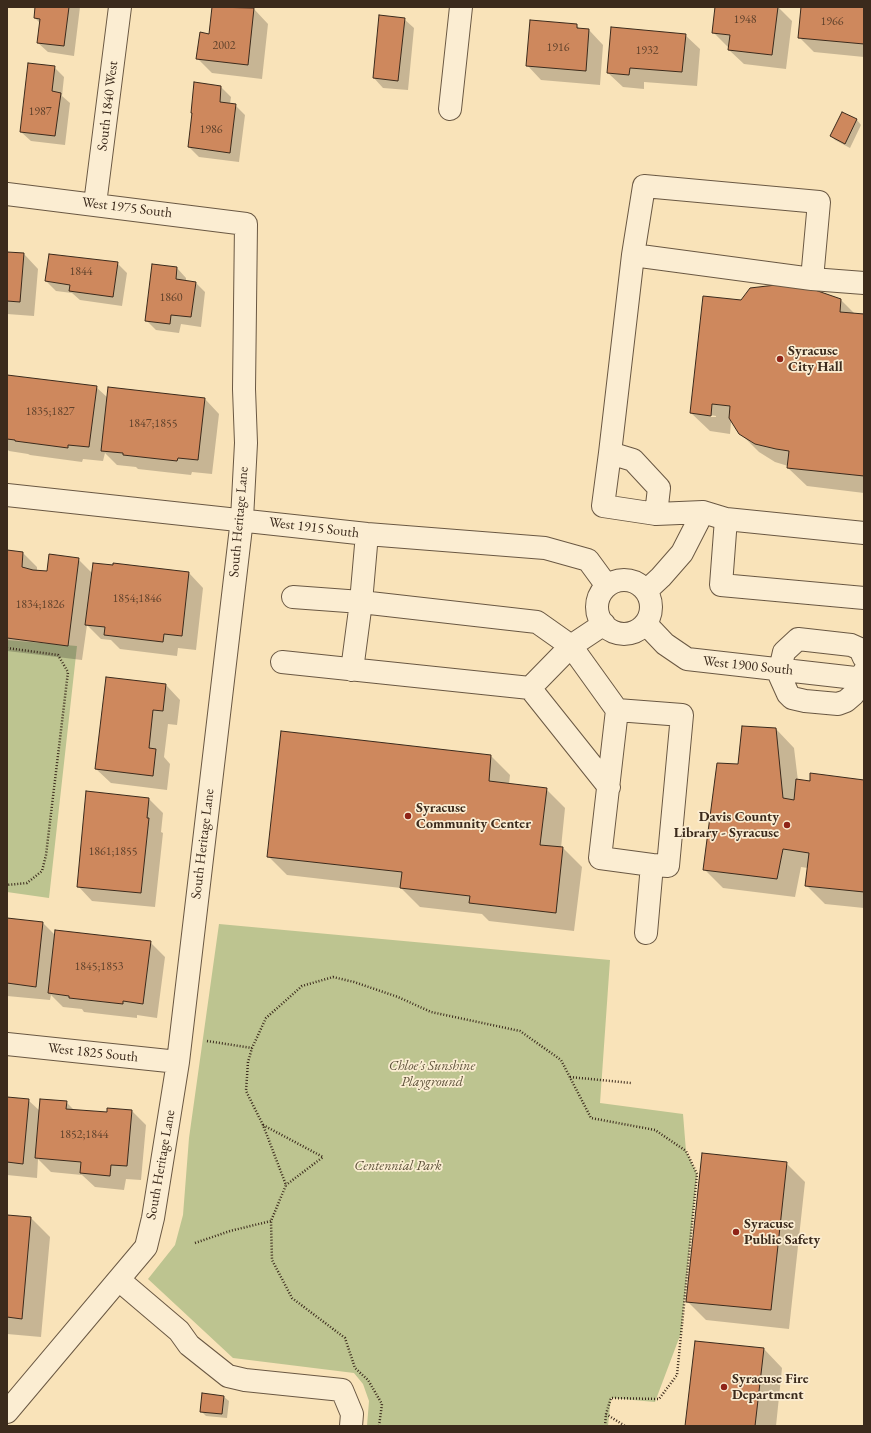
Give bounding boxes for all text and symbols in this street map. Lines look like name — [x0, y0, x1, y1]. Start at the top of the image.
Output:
house number: 1948 — [733, 13, 757, 27]
house number: 1966 — [820, 15, 844, 29]
house number: 2002 — [212, 39, 236, 53]
house number: 1916 — [546, 41, 570, 55]
house number: 1932 — [635, 44, 659, 58]
street label: South 1840 West — [94, 60, 122, 152]
house number: 1987 — [28, 105, 52, 119]
house number: 1986 — [199, 123, 223, 137]
street label: West 1975 South — [81, 194, 173, 222]
house number: 1844 — [69, 265, 93, 279]
house number: 1860 — [159, 291, 183, 305]
place label: Syracuse City Hall — [788, 343, 843, 376]
marker: Syracuse City Hall — [775, 354, 785, 364]
house number: 1835;1827 — [26, 405, 74, 419]
house number: 1847;1855 — [129, 417, 177, 431]
street label: South Heritage Lane — [226, 466, 252, 578]
street label: West 1915 South — [268, 514, 360, 542]
house number: 1854;1846 — [113, 592, 161, 606]
house number: 1834;1826 — [16, 598, 64, 612]
street label: West 1900 South — [702, 653, 794, 679]
street label: South Heritage Lane — [188, 788, 218, 900]
place label: Syracuse Community Center — [416, 800, 531, 832]
place label: Davis County Library - Syracuse — [674, 809, 779, 842]
marker: Syracuse Community Center — [403, 811, 413, 821]
marker: Davis County Library - Syracuse — [782, 820, 792, 830]
house number: 1861;1855 — [89, 845, 137, 859]
house number: 1845;1853 — [75, 960, 123, 974]
street label: West 1825 South — [47, 1040, 139, 1066]
park label: Chloe's Sunshine Playground — [389, 1058, 475, 1090]
street label: South Heritage Lane — [143, 1109, 179, 1221]
house number: 1852;1844 — [60, 1128, 108, 1142]
park label: Centennial Park — [354, 1158, 442, 1174]
place label: Syracuse Public Safety — [744, 1216, 820, 1248]
marker: Syracuse Public Safety — [731, 1227, 741, 1237]
place label: Syracuse Fire Department — [732, 1371, 808, 1404]
marker: Syracuse Fire Department — [719, 1382, 729, 1392]

